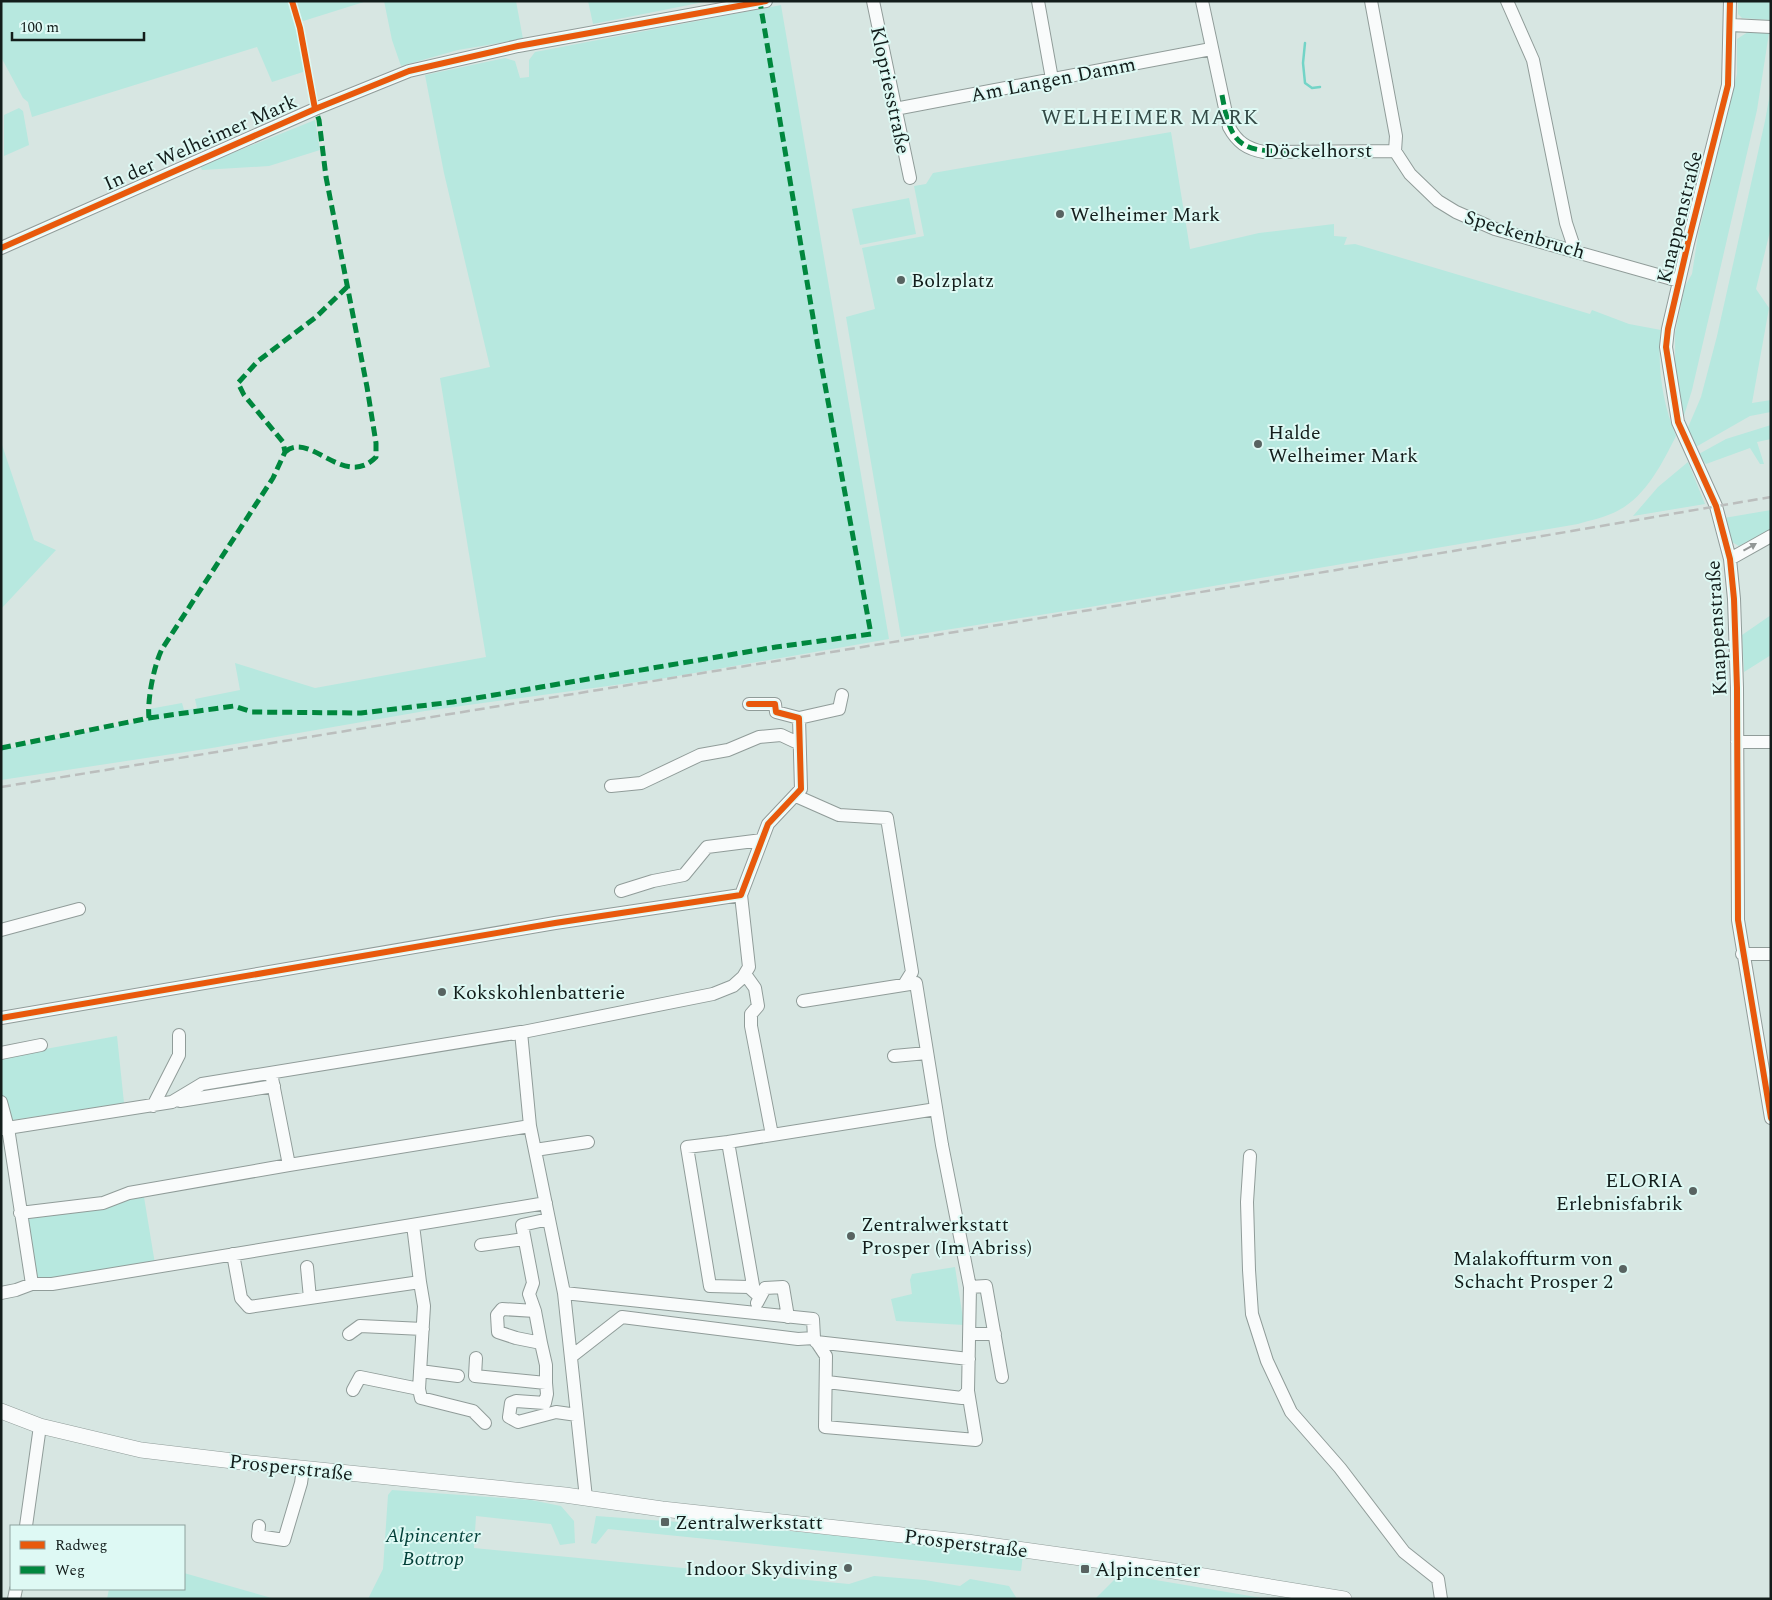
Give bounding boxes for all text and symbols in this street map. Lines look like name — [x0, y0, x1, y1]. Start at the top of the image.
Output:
scale bar — [12, 10, 145, 42]
text: 100 m — [20, 16, 59, 39]
street label: Klopriesstraße — [862, 24, 918, 157]
street label: Am Langen Damm — [968, 49, 1138, 111]
street label: In der Welheimer Mark — [99, 87, 302, 199]
district label: WELHEIMER MARK — [1041, 102, 1259, 134]
street label: Döckelhorst — [1264, 136, 1372, 166]
street label: Knappenstraße — [1649, 148, 1711, 286]
place label: Welheimer Mark — [1070, 200, 1220, 230]
street label: Speckenbruch — [1461, 202, 1589, 268]
marker: Welheimer Mark — [1054, 208, 1066, 220]
place label: Bolzplatz — [911, 266, 994, 296]
marker: Bolzplatz — [895, 274, 907, 286]
place label: Halde Welheimer Mark — [1268, 418, 1418, 471]
marker: Halde Welheimer Mark — [1252, 438, 1264, 450]
one-way arrow — [1744, 543, 1757, 552]
street label: Knappenstraße — [1698, 560, 1736, 696]
place label: Kokskohlenbatterie — [452, 978, 625, 1008]
marker: Kokskohlenbatterie — [436, 986, 448, 998]
place label: ELORIA Erlebnisfabrik — [1556, 1166, 1683, 1219]
marker: ELORIA Erlebnisfabrik — [1687, 1185, 1699, 1197]
place label: Zentralwerkstatt Prosper (Im Abriss) — [861, 1210, 1032, 1263]
marker: Zentralwerkstatt Prosper (Im Abriss) — [845, 1230, 857, 1242]
place label: Malakoffturm von Schacht Prosper 2 — [1453, 1244, 1613, 1297]
marker: Malakoffturm von Schacht Prosper 2 — [1617, 1263, 1629, 1275]
street label: Prosperstraße — [227, 1447, 354, 1489]
place label: Zentralwerkstatt — [675, 1508, 823, 1538]
marker: Zentralwerkstatt — [659, 1516, 671, 1528]
park label: Alpincenter Bottrop — [384, 1521, 482, 1574]
street label: Prosperstraße — [902, 1522, 1029, 1566]
legend — [10, 1525, 185, 1590]
text: Radweg — [55, 1534, 108, 1557]
place label: Indoor Skydiving — [686, 1554, 838, 1584]
place label: Alpincenter — [1095, 1555, 1201, 1585]
text: Weg — [55, 1559, 85, 1582]
marker: Indoor Skydiving — [842, 1562, 854, 1574]
marker: Alpincenter — [1079, 1563, 1091, 1575]

